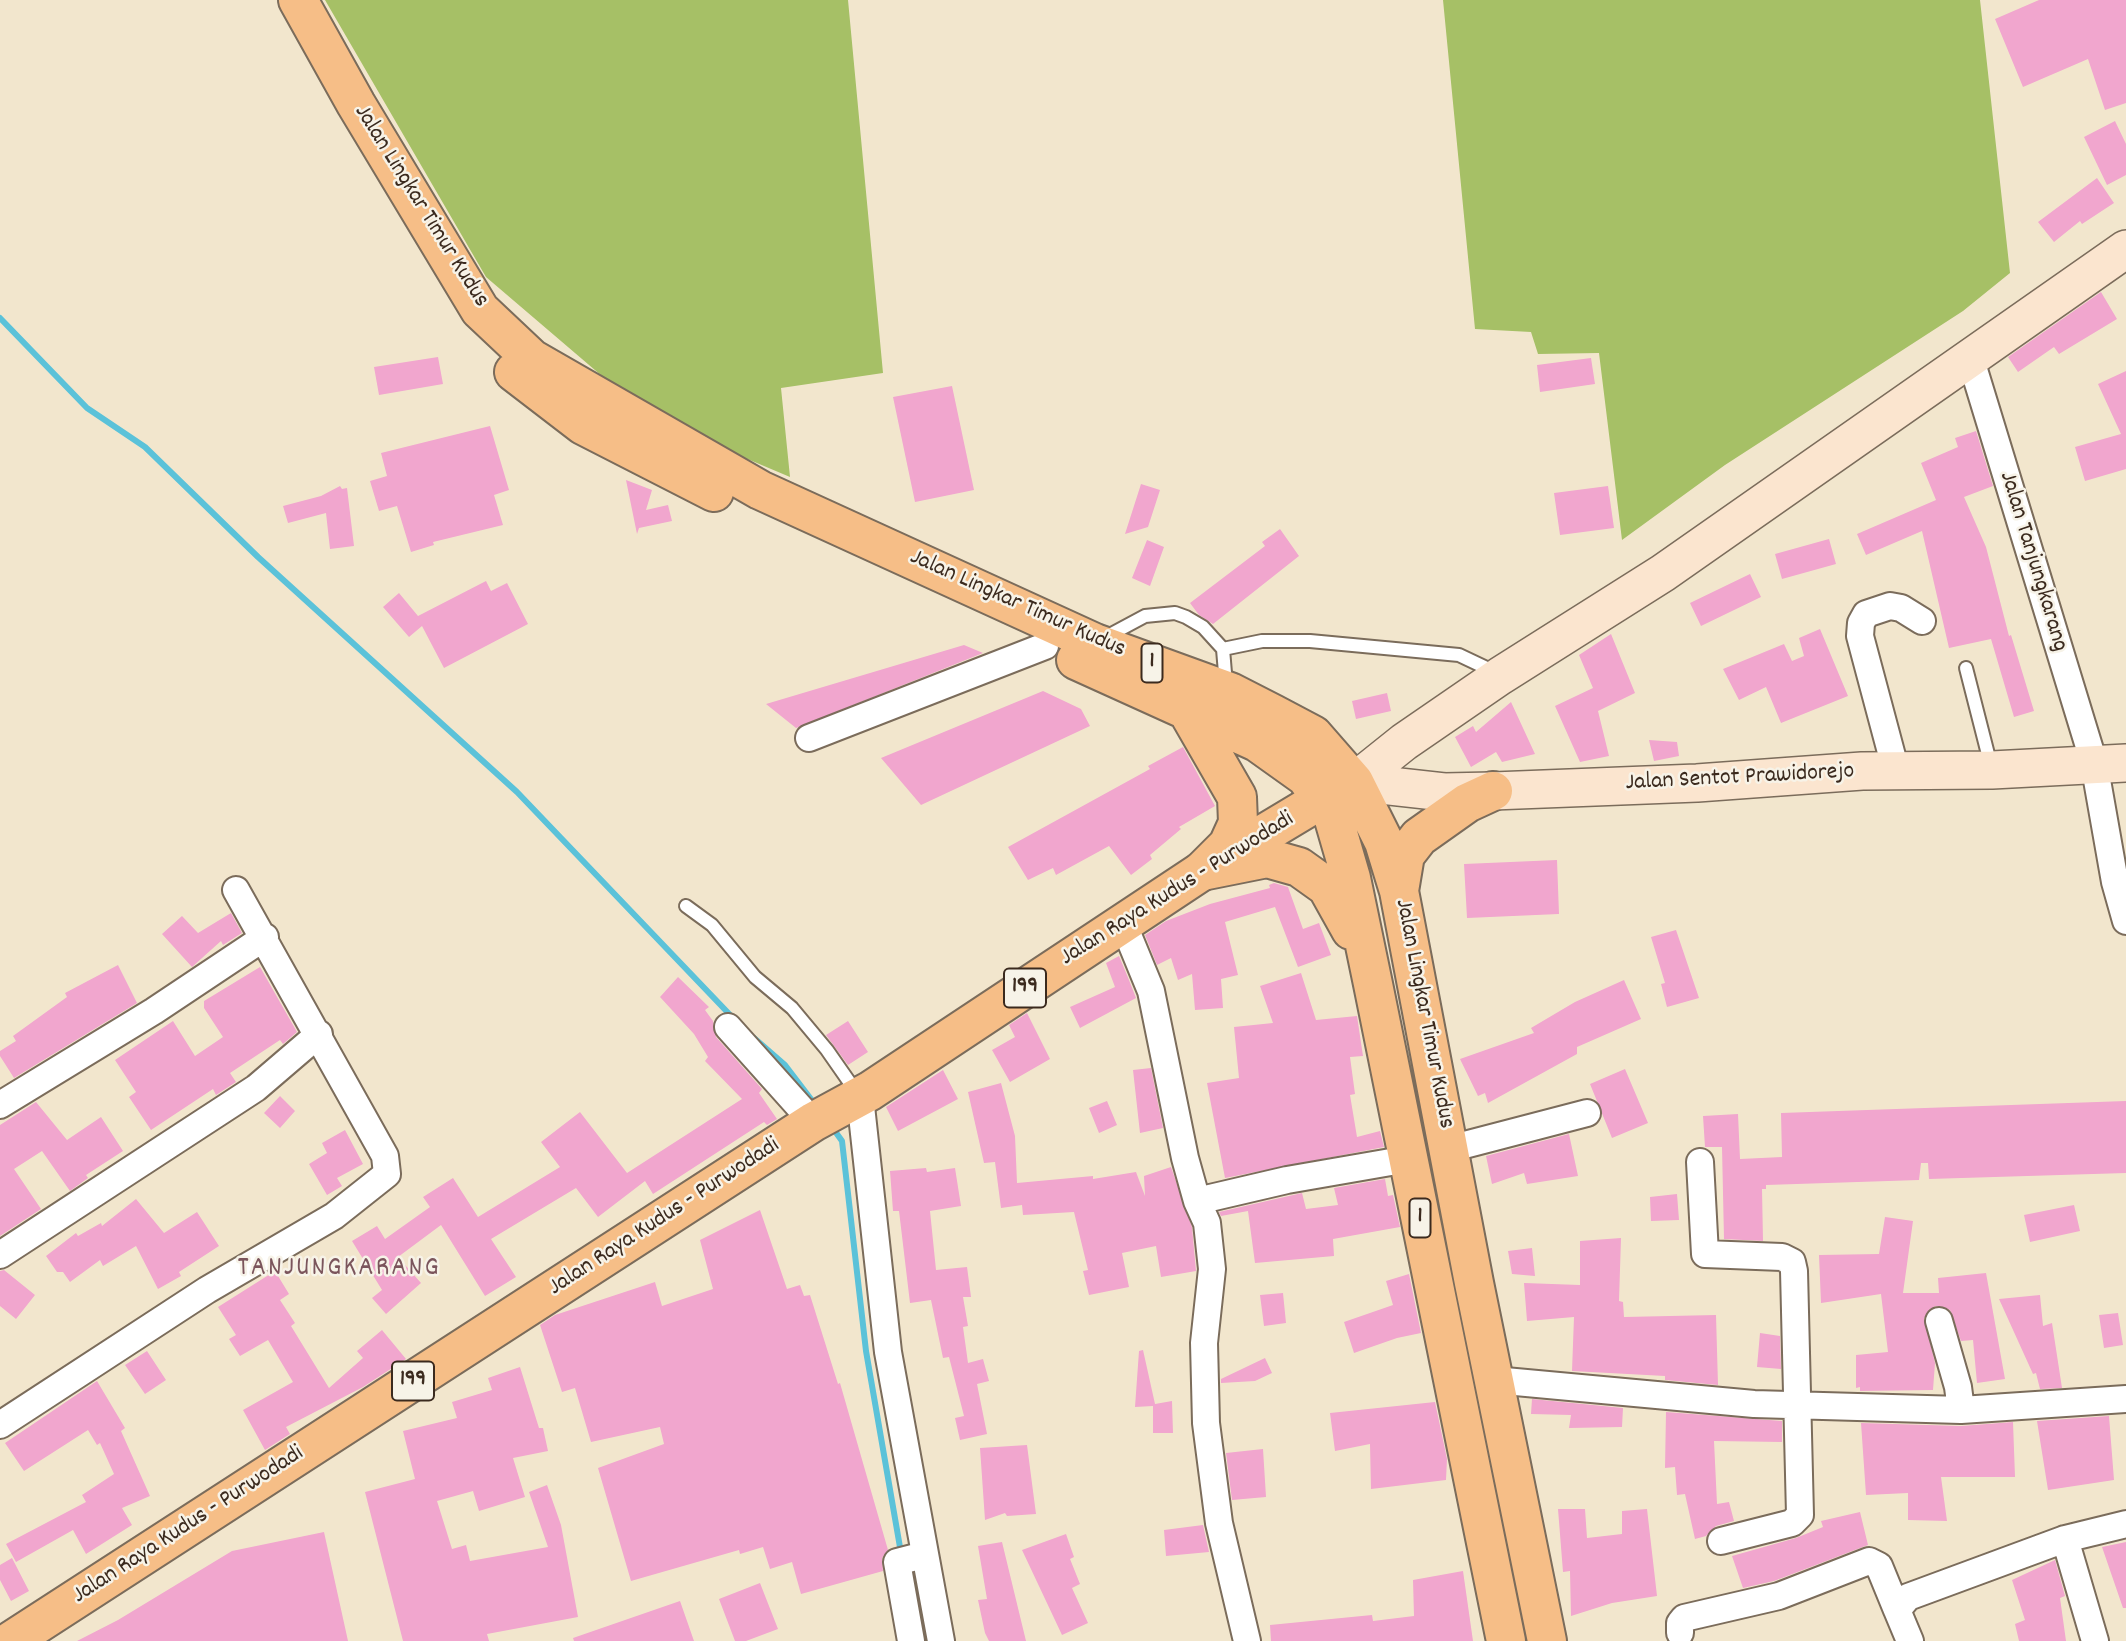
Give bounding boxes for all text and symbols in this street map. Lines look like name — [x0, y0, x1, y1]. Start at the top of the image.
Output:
street label: Jalan Lingkar Timur Kudus — [346, 100, 494, 314]
street label: Jalan Tanjungkarang — [1991, 469, 2073, 655]
street label: Jalan Lingkar Timur Kudus — [905, 544, 1129, 666]
road number: 1 — [1142, 643, 1162, 682]
street label: Jalan Sentot Prawidorejo — [1625, 759, 1855, 799]
street label: Jalan Raya Kudus - Purwodadi — [1056, 806, 1300, 974]
street label: Jalan Lingkar Timur Kudus — [1387, 897, 1459, 1131]
road number: 199 — [1004, 968, 1046, 1007]
street label: Jalan Raya Kudus - Purwodadi — [544, 1132, 786, 1304]
road number: 1 — [1410, 1198, 1430, 1238]
district label: TANJUNGKARANG — [239, 1253, 439, 1287]
road number: 199 — [392, 1362, 434, 1400]
street label: Jalan Raya Kudus - Purwodadi — [68, 1440, 310, 1612]

